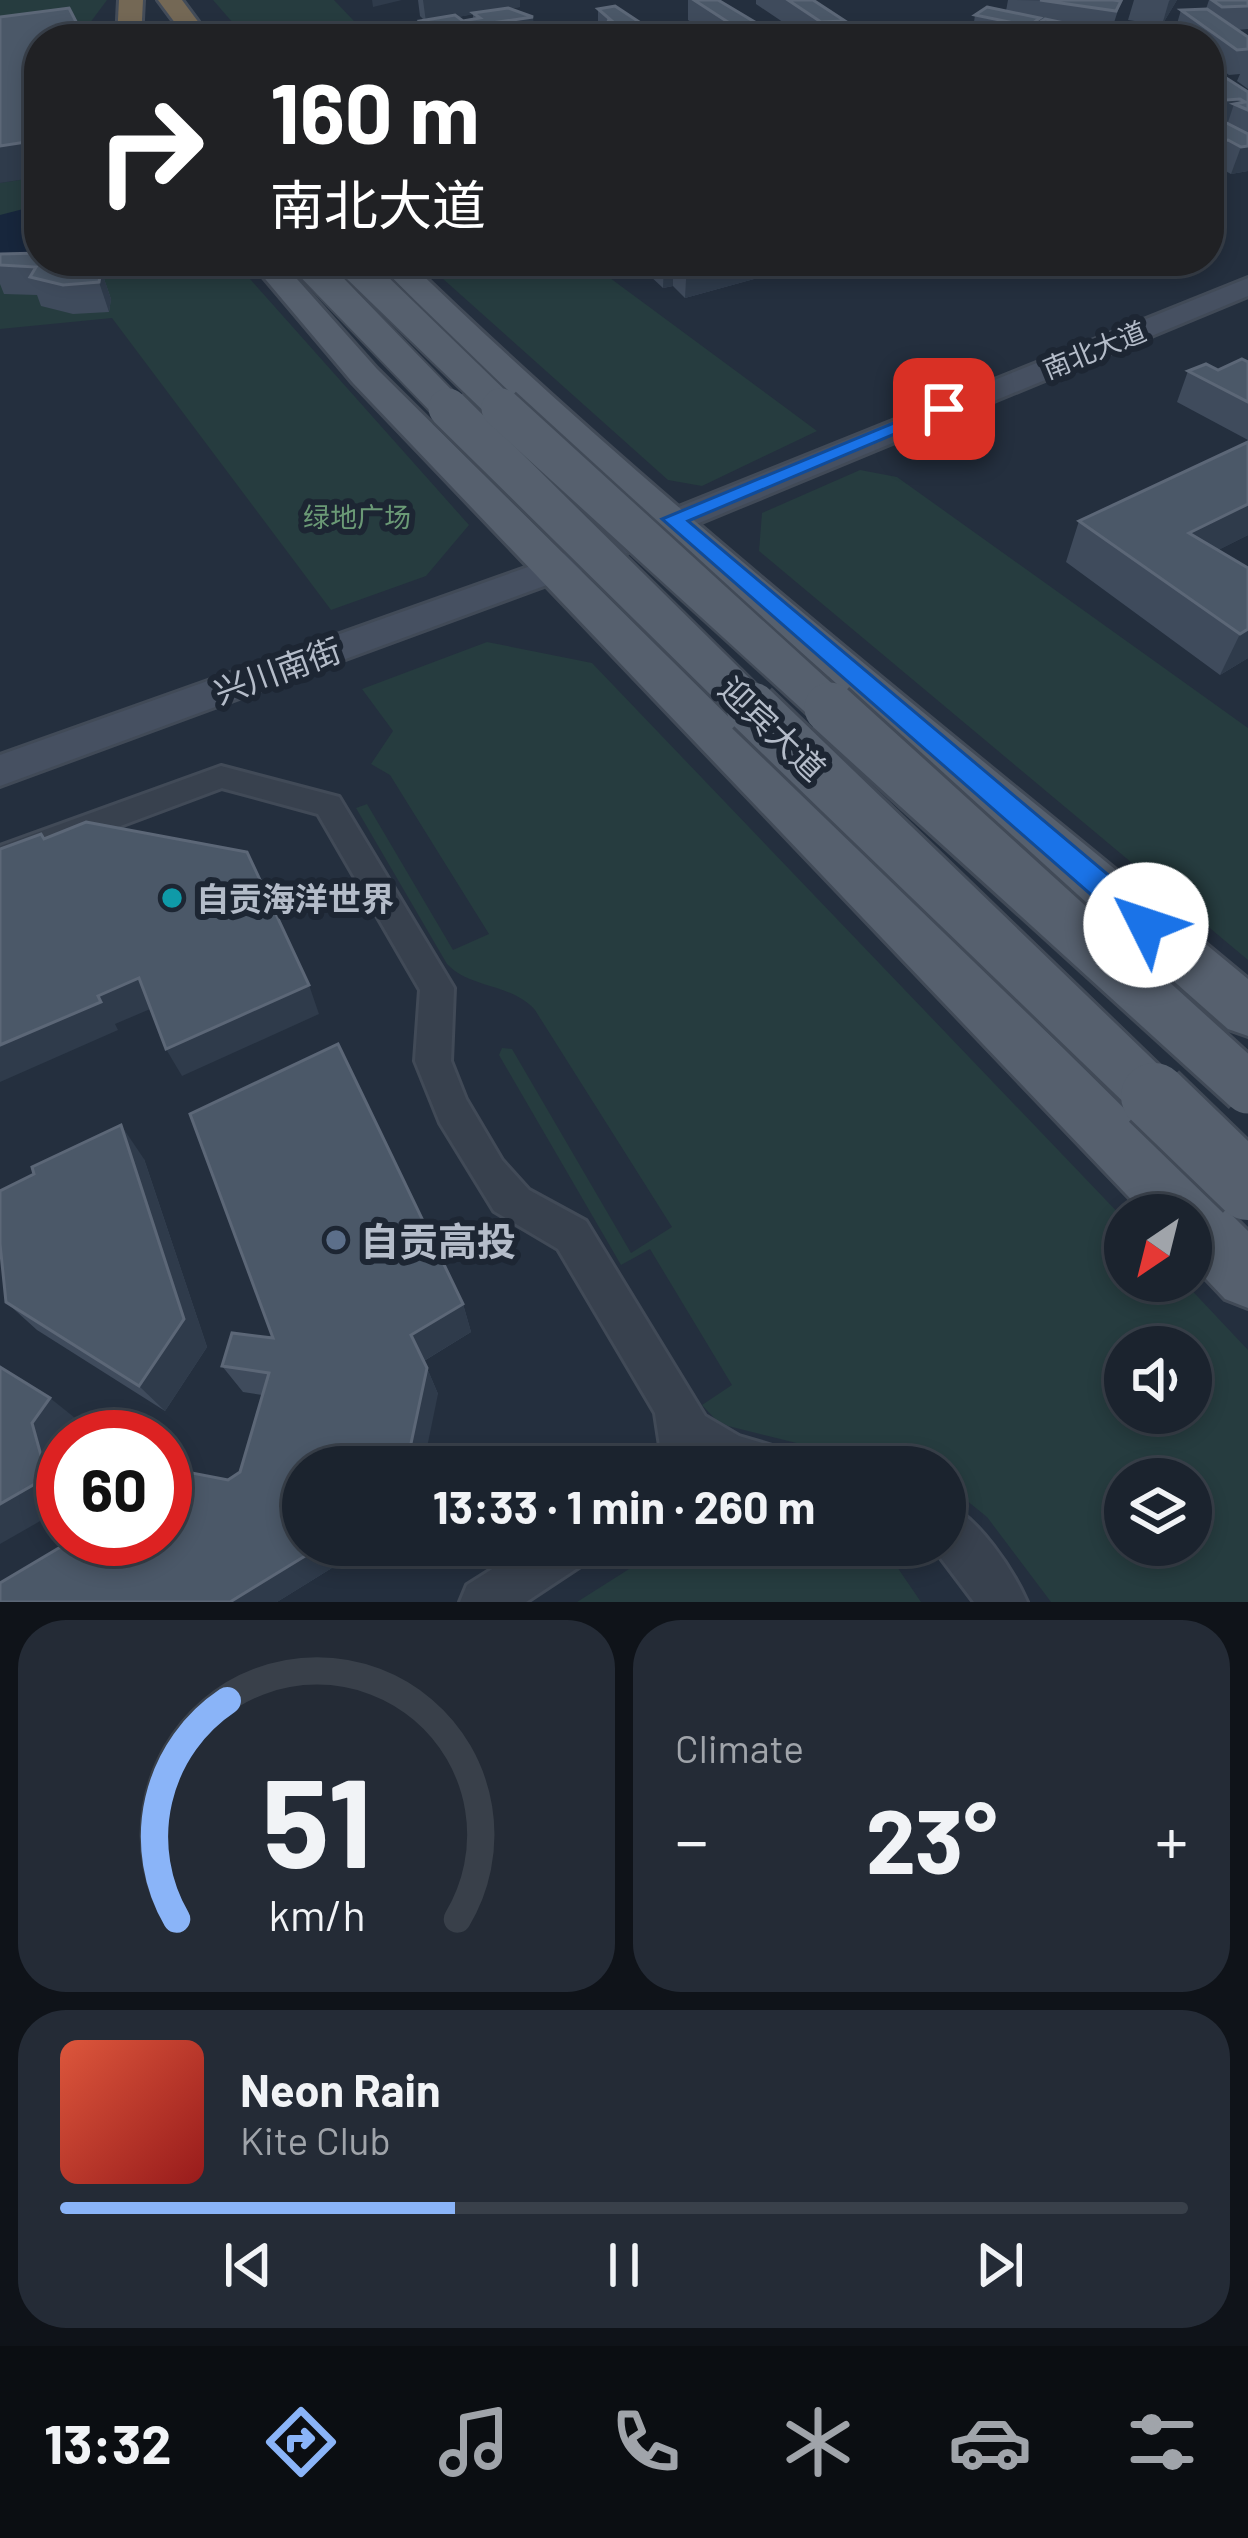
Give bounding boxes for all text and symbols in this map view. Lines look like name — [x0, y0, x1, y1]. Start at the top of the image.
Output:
text: 160 m — [270, 60, 480, 161]
icon: right — [72, 72, 228, 228]
text: 南北大道 — [270, 171, 486, 236]
street label: 南北大道 — [1038, 314, 1150, 384]
pin — [893, 358, 995, 460]
icon: arrive — [911, 376, 977, 442]
park label: 绿地广场 — [303, 500, 411, 532]
street label: 兴川南街 — [208, 629, 346, 711]
street label: 迎宾大道 — [712, 668, 834, 788]
position arrow — [1083, 862, 1209, 988]
place label: 自贡海洋世界 — [196, 878, 394, 918]
marker: 自贡海洋世界 — [159, 885, 185, 911]
north arrow — [1104, 1194, 1212, 1302]
map controls — [1104, 1194, 1212, 1566]
place label: 自贡高投 — [360, 1217, 516, 1264]
marker: 自贡高投 — [323, 1227, 349, 1253]
button: sound — [1104, 1326, 1212, 1434]
speed limit sign: 60 — [36, 1410, 192, 1566]
button: layers — [1104, 1458, 1212, 1566]
text: 13:33 · 1 min · 260 m — [433, 1479, 815, 1533]
text: Climate — [675, 1724, 804, 1771]
text: 51 — [261, 1743, 372, 1893]
text: 23° — [866, 1784, 997, 1892]
text: − — [675, 1799, 708, 1878]
text: + — [1155, 1799, 1188, 1878]
text: km/h — [268, 1888, 365, 1940]
text: Neon Rain — [240, 2062, 441, 2116]
text: Kite Club — [240, 2116, 391, 2163]
icon: previous — [215, 2232, 281, 2298]
icon: pause — [591, 2232, 657, 2298]
icon: next — [967, 2232, 1033, 2298]
icon: directions — [259, 2400, 343, 2484]
icon: music — [432, 2400, 516, 2484]
icon: phone — [604, 2400, 688, 2484]
icon: climate — [776, 2400, 860, 2484]
icon: car — [948, 2400, 1032, 2484]
icon: filters — [1120, 2400, 1204, 2484]
text: 13:32 — [44, 2410, 171, 2475]

